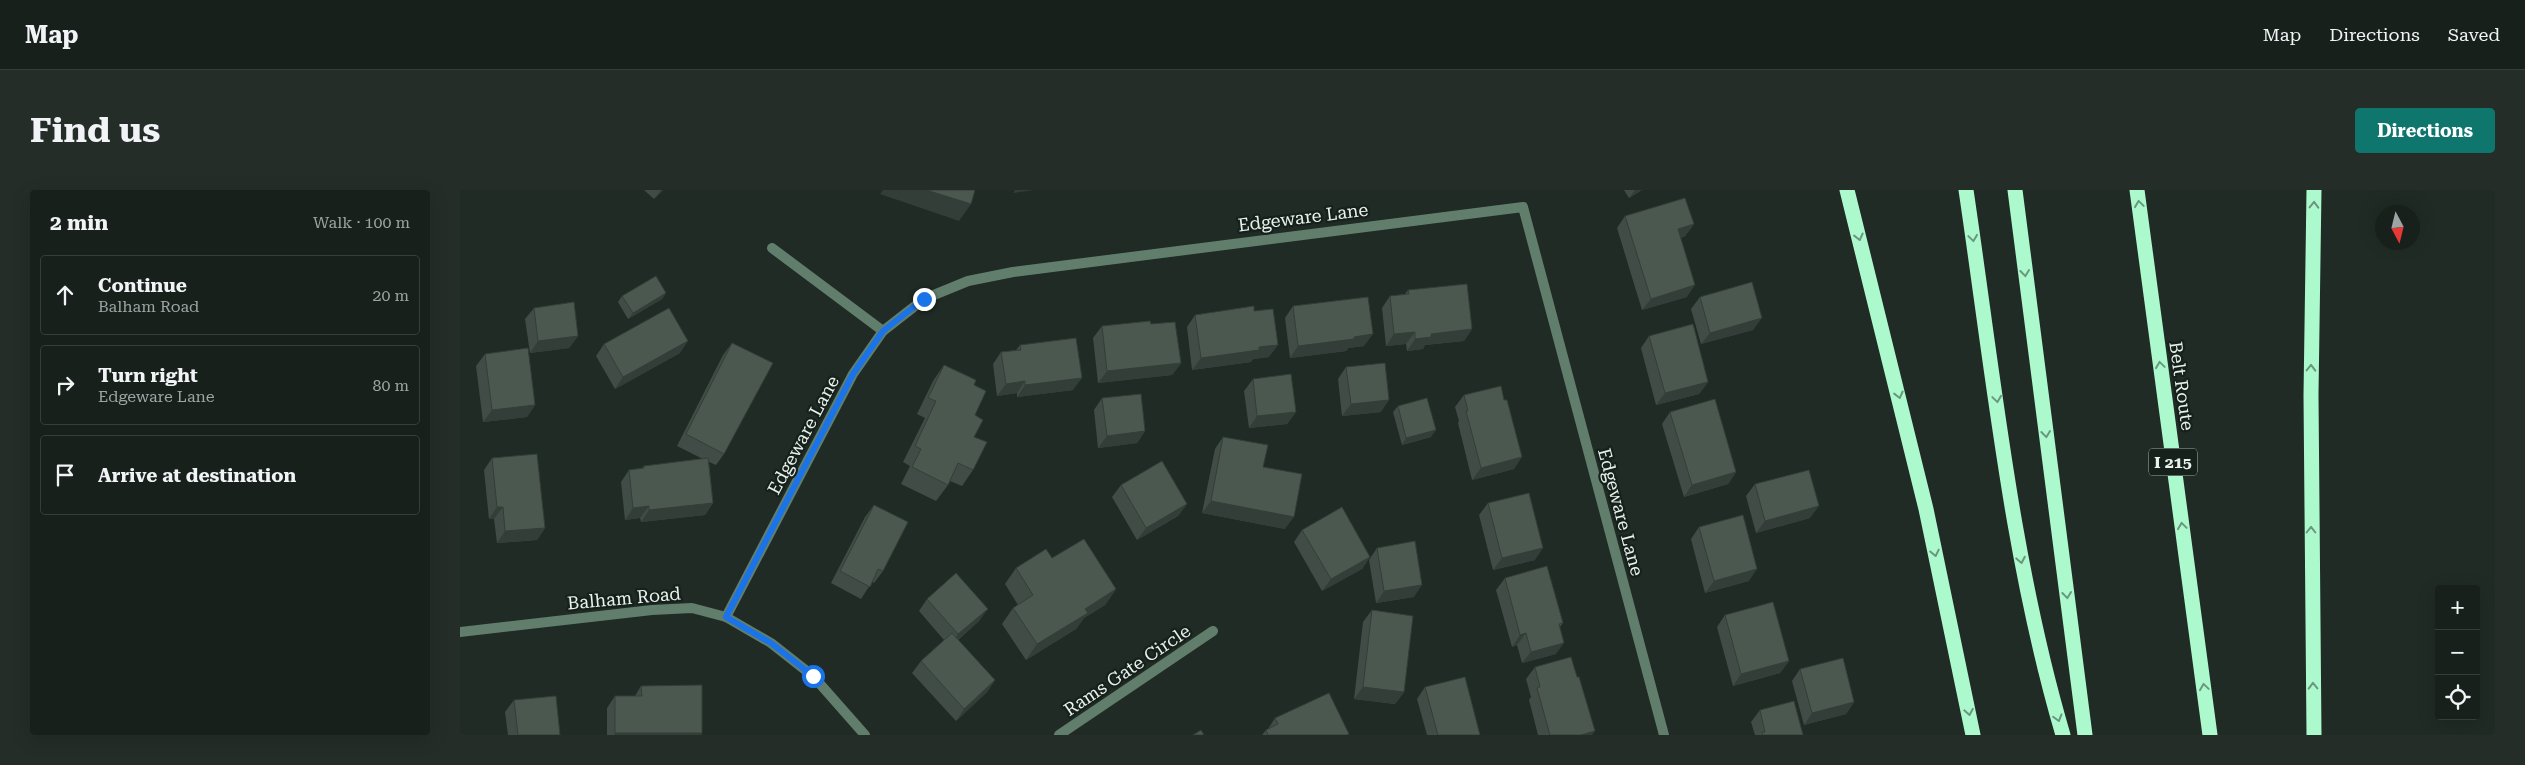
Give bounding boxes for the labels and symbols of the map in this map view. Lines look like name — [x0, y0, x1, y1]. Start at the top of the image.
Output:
street label: Edgeware Lane — [1237, 199, 1370, 235]
one-way arrow — [2134, 199, 2144, 208]
one-way arrow — [2309, 201, 2319, 209]
north arrow — [2375, 205, 2420, 250]
one-way arrow — [1853, 233, 1864, 242]
one-way arrow — [1968, 234, 1978, 243]
one-way arrow — [2019, 269, 2030, 277]
route end — [913, 288, 936, 311]
street label: Belt Route — [2165, 340, 2199, 432]
one-way arrow — [2155, 360, 2166, 368]
one-way arrow — [2306, 364, 2316, 372]
street label: Edgeware Lane — [763, 372, 843, 498]
one-way arrow — [1893, 390, 1904, 399]
one-way arrow — [1991, 395, 2002, 403]
one-way arrow — [2040, 431, 2051, 439]
street label: Edgeware Lane — [1594, 446, 1648, 578]
road number: I 215 — [2149, 448, 2197, 476]
one-way arrow — [2177, 521, 2188, 529]
one-way arrow — [2306, 526, 2316, 534]
one-way arrow — [1930, 549, 1940, 558]
one-way arrow — [2016, 555, 2026, 564]
street label: Balham Road — [566, 583, 682, 613]
one-way arrow — [2061, 592, 2072, 600]
street label: Rams Gate Circle — [1060, 620, 1194, 720]
route start — [802, 665, 825, 688]
one-way arrow — [2199, 682, 2209, 691]
one-way arrow — [2308, 682, 2318, 690]
one-way arrow — [1963, 708, 1973, 717]
one-way arrow — [2052, 713, 2062, 722]

